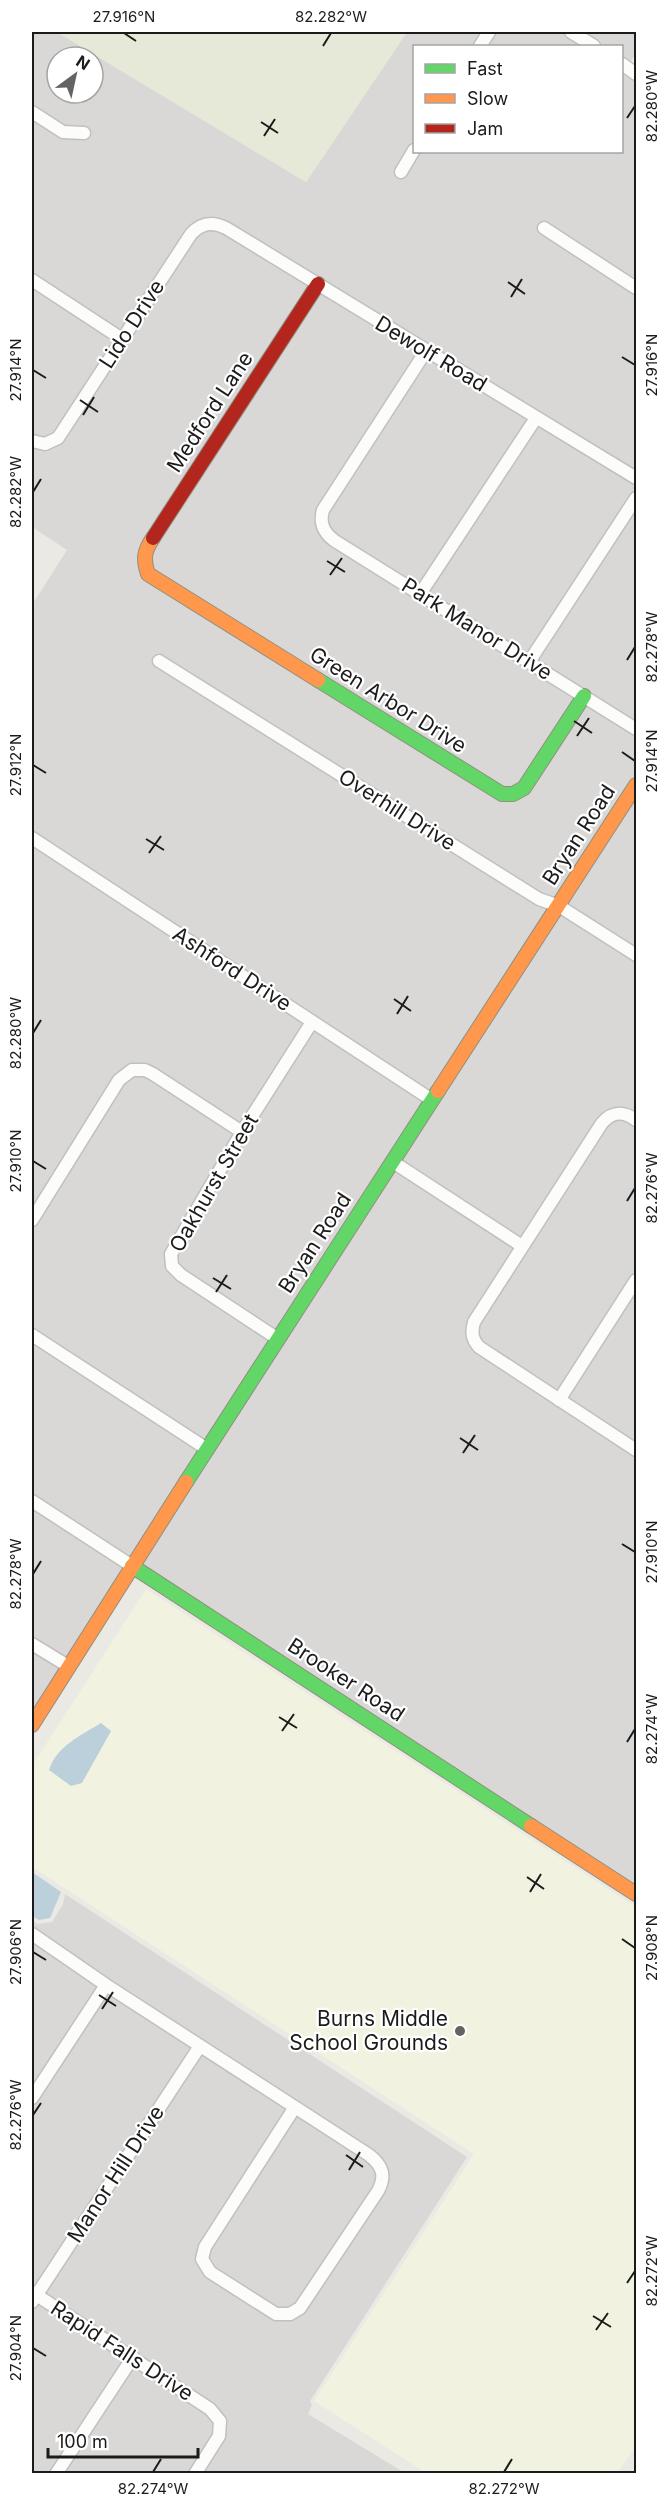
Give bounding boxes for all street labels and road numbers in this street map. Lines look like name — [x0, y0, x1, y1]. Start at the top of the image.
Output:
street label: Lido Drive — [94, 275, 169, 373]
street label: Dewolf Road — [371, 310, 492, 397]
street label: Medford Lane — [161, 347, 258, 477]
street label: Park Manor Drive — [397, 572, 557, 685]
street label: Green Arbor Drive — [305, 641, 471, 758]
street label: Overhill Drive — [334, 764, 461, 856]
street label: Bryan Road — [537, 780, 620, 890]
street label: Ashford Drive — [168, 921, 296, 1016]
street label: Oakhurst Street — [164, 1109, 263, 1256]
street label: Bryan Road — [273, 1188, 356, 1298]
street label: Brooker Road — [283, 1633, 409, 1727]
street label: Manor Hill Drive — [62, 2100, 169, 2247]
street label: Rapid Falls Drive — [46, 2295, 198, 2406]

